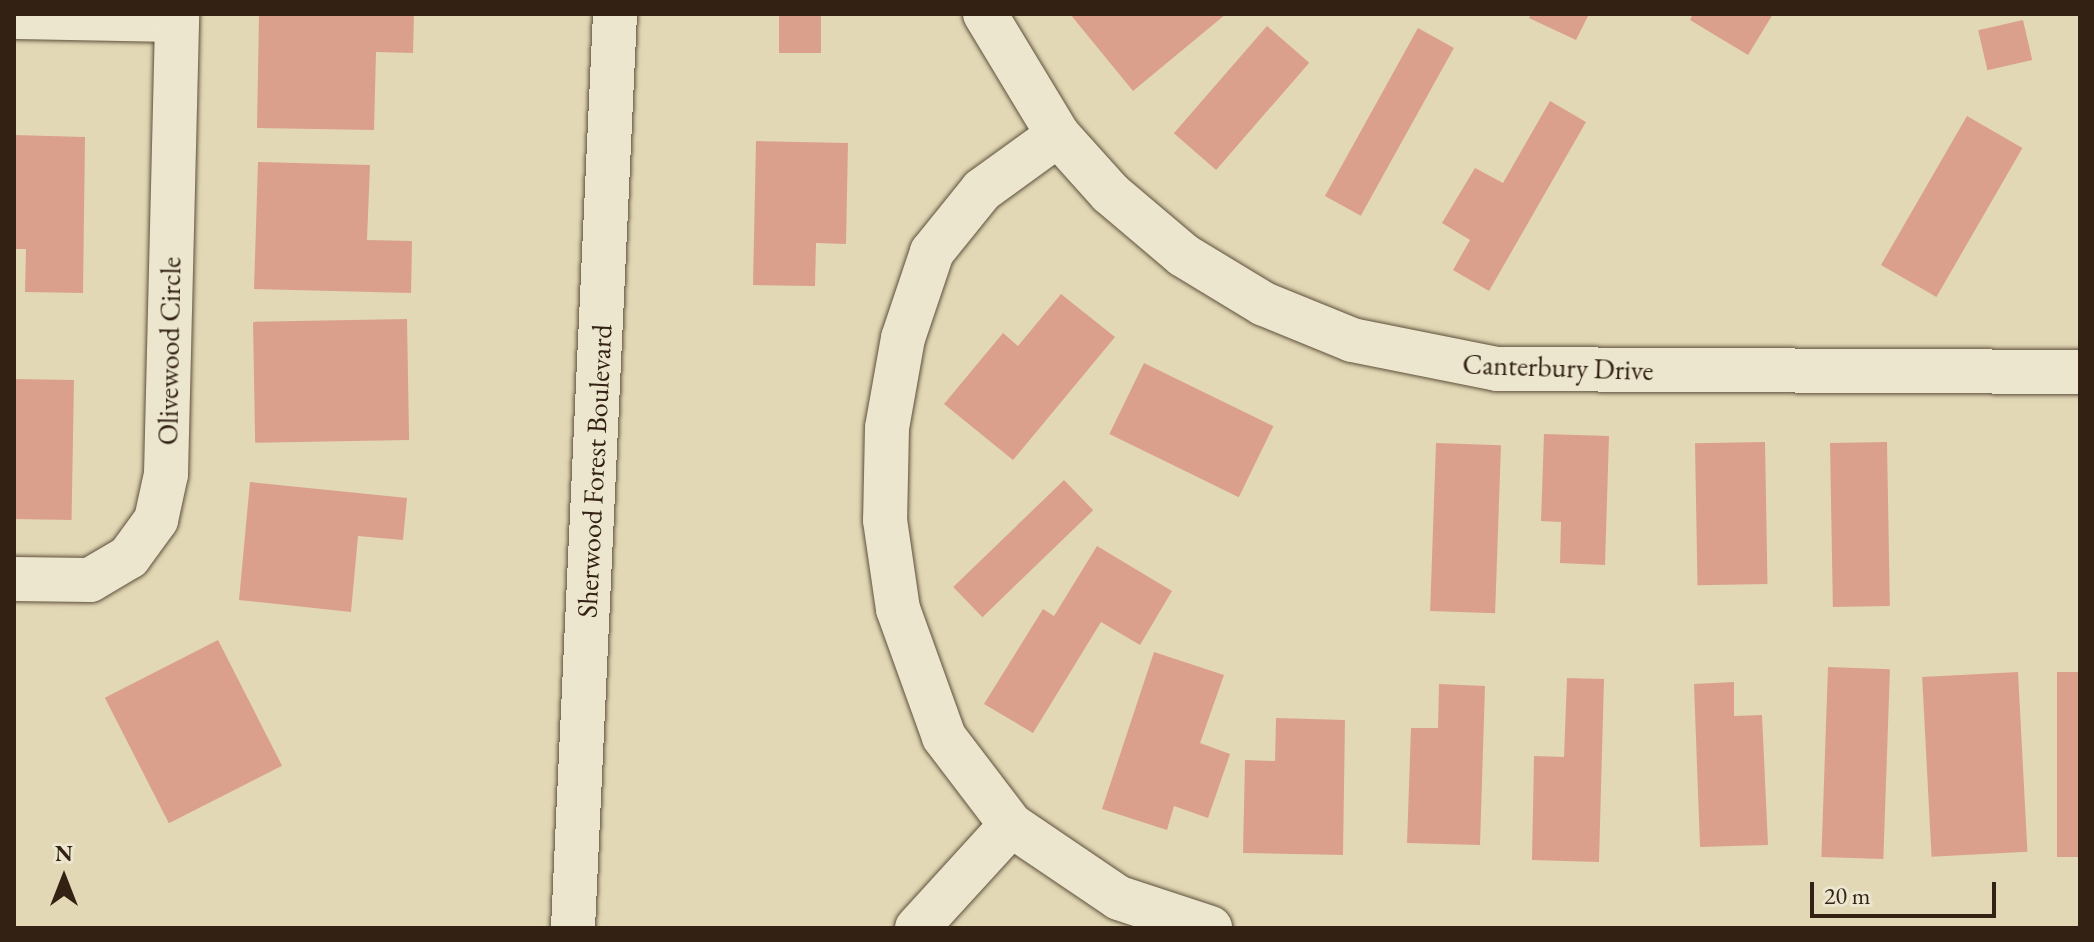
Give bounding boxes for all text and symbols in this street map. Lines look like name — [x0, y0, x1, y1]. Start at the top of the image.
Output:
street label: Olivewood Circle — [151, 256, 187, 446]
street label: Sherwood Forest Boulevard — [570, 323, 618, 619]
street label: Canterbury Drive — [1462, 347, 1654, 387]
north arrow — [24, 838, 104, 918]
text: N — [55, 839, 73, 868]
scale bar — [1814, 866, 2000, 916]
text: 20 m — [1824, 880, 1871, 911]

